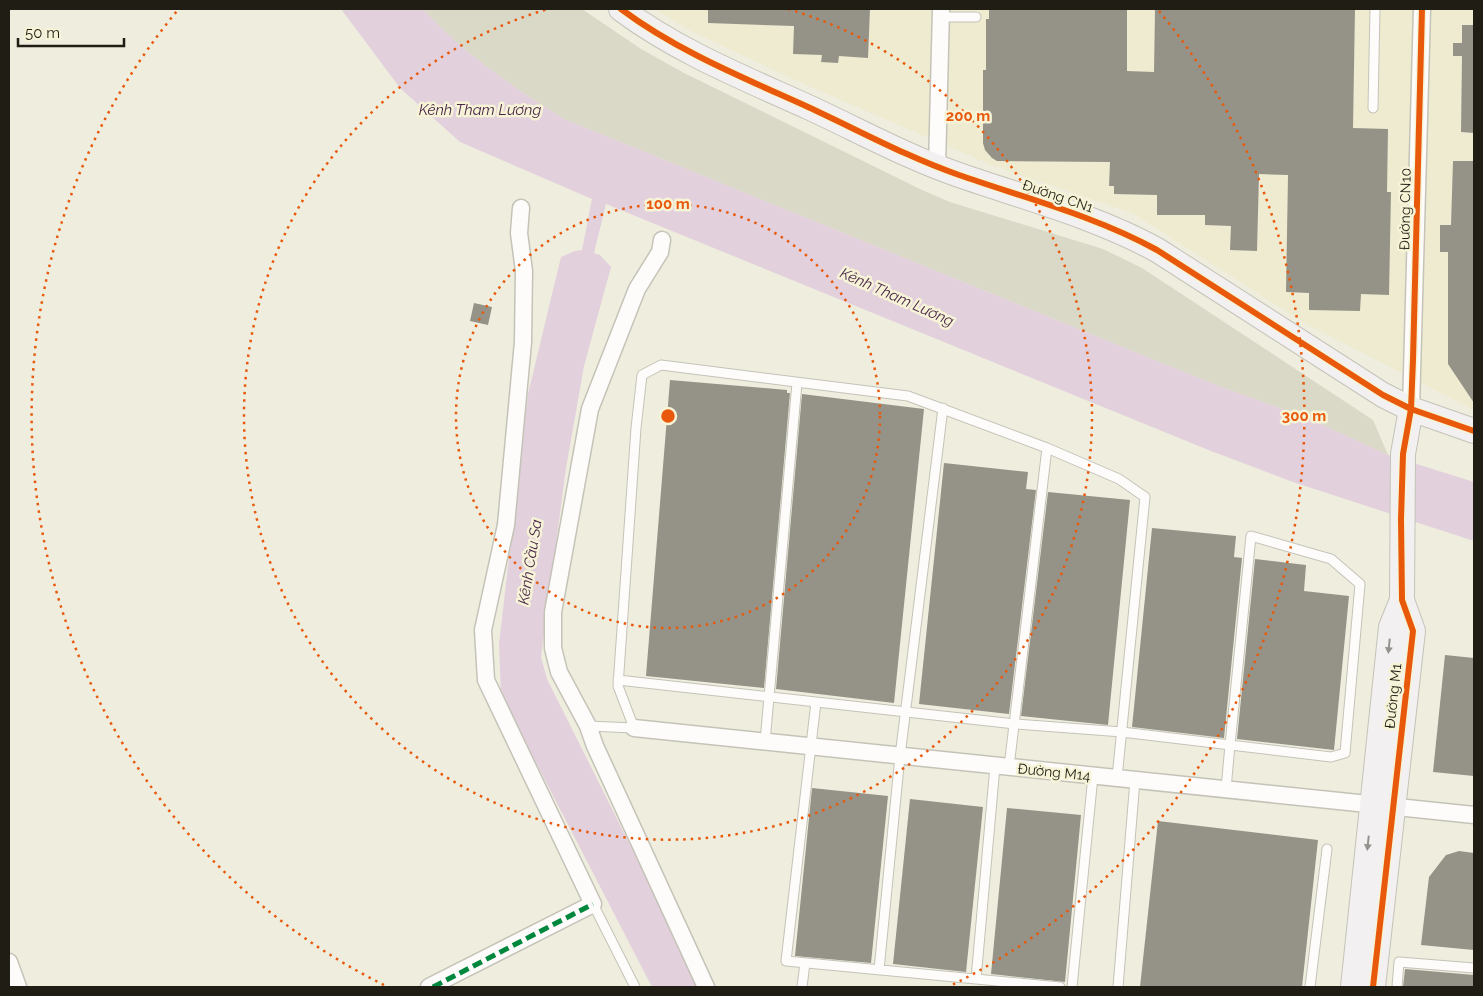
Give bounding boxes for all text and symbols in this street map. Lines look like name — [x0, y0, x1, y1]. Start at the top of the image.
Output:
scale bar — [18, 15, 124, 47]
text: 50 m — [25, 24, 60, 42]
water label: Kênh Tham Lương — [419, 101, 541, 119]
text: 200 m — [946, 107, 990, 125]
street label: Đường CN10 — [1396, 168, 1414, 250]
street label: Đường CN1 — [1021, 176, 1095, 216]
text: 100 m — [646, 195, 690, 213]
water label: Kênh Tham Lương — [837, 264, 957, 330]
centre of rings — [659, 407, 677, 425]
text: 300 m — [1282, 407, 1326, 425]
water label: Kênh Cầu Sa — [514, 518, 546, 606]
one-way arrow — [1385, 639, 1393, 655]
street label: Đường M1 — [1382, 663, 1404, 729]
street label: Đường M14 — [1017, 760, 1092, 784]
one-way arrow — [1364, 835, 1372, 851]

